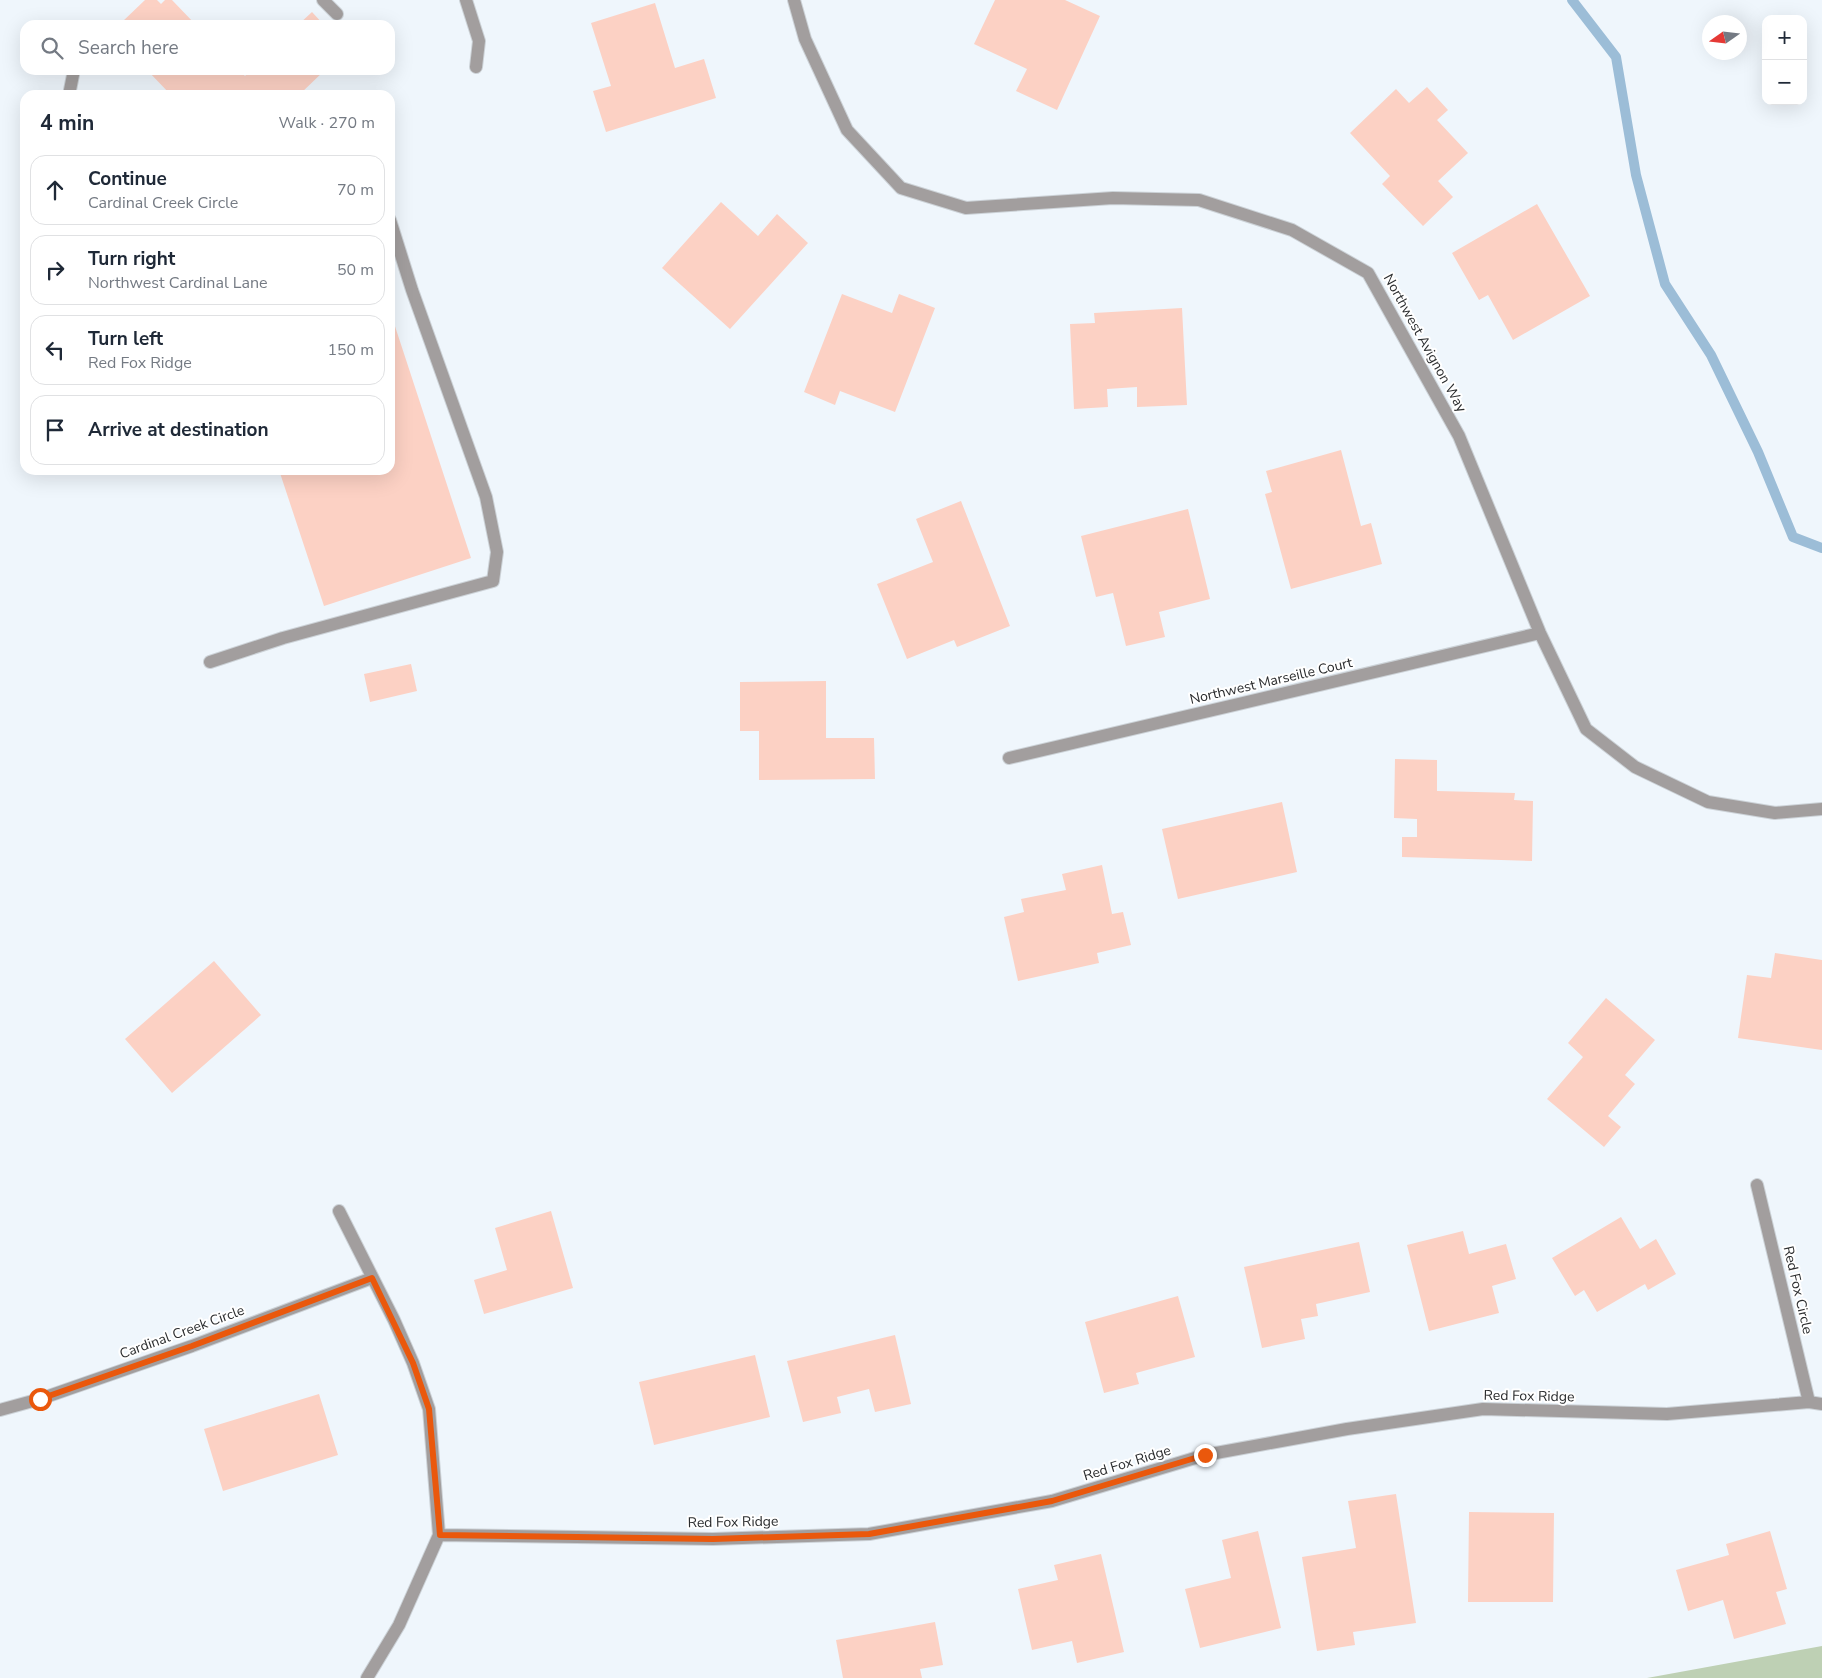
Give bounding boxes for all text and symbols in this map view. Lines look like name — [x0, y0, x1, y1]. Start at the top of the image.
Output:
north arrow — [1702, 15, 1747, 60]
map controls — [1762, 15, 1807, 105]
button: + — [1762, 15, 1807, 60]
search box — [20, 20, 395, 75]
icon: search — [38, 34, 66, 62]
text: Search here — [78, 35, 179, 61]
button: − — [1762, 60, 1807, 105]
text: 4 min — [40, 109, 94, 137]
text: Walk · 270 m — [279, 112, 375, 134]
text: Continue — [88, 166, 167, 192]
icon: ahead — [41, 176, 69, 204]
text: 70 m — [337, 179, 374, 201]
text: Cardinal Creek Circle — [88, 192, 238, 214]
text: Turn right — [88, 246, 175, 272]
icon: right — [41, 256, 69, 284]
text: 50 m — [337, 259, 374, 281]
street label: Northwest Avignon Way — [1379, 270, 1471, 416]
text: Northwest Cardinal Lane — [88, 272, 268, 294]
text: Turn left — [88, 326, 163, 352]
icon: left — [41, 336, 69, 364]
text: 150 m — [327, 339, 374, 361]
text: Red Fox Ridge — [88, 352, 192, 374]
icon: arrive — [41, 416, 69, 444]
text: Arrive at destination — [88, 417, 269, 443]
street label: Northwest Marseille Court — [1188, 653, 1354, 709]
street label: Red Fox Circle — [1779, 1244, 1817, 1336]
street label: Cardinal Creek Circle — [117, 1301, 247, 1363]
street label: Red Fox Ridge — [1483, 1386, 1575, 1406]
route start — [29, 1388, 52, 1411]
street label: Red Fox Ridge — [1081, 1441, 1173, 1485]
route end — [1194, 1444, 1217, 1467]
street label: Red Fox Ridge — [687, 1512, 779, 1532]

